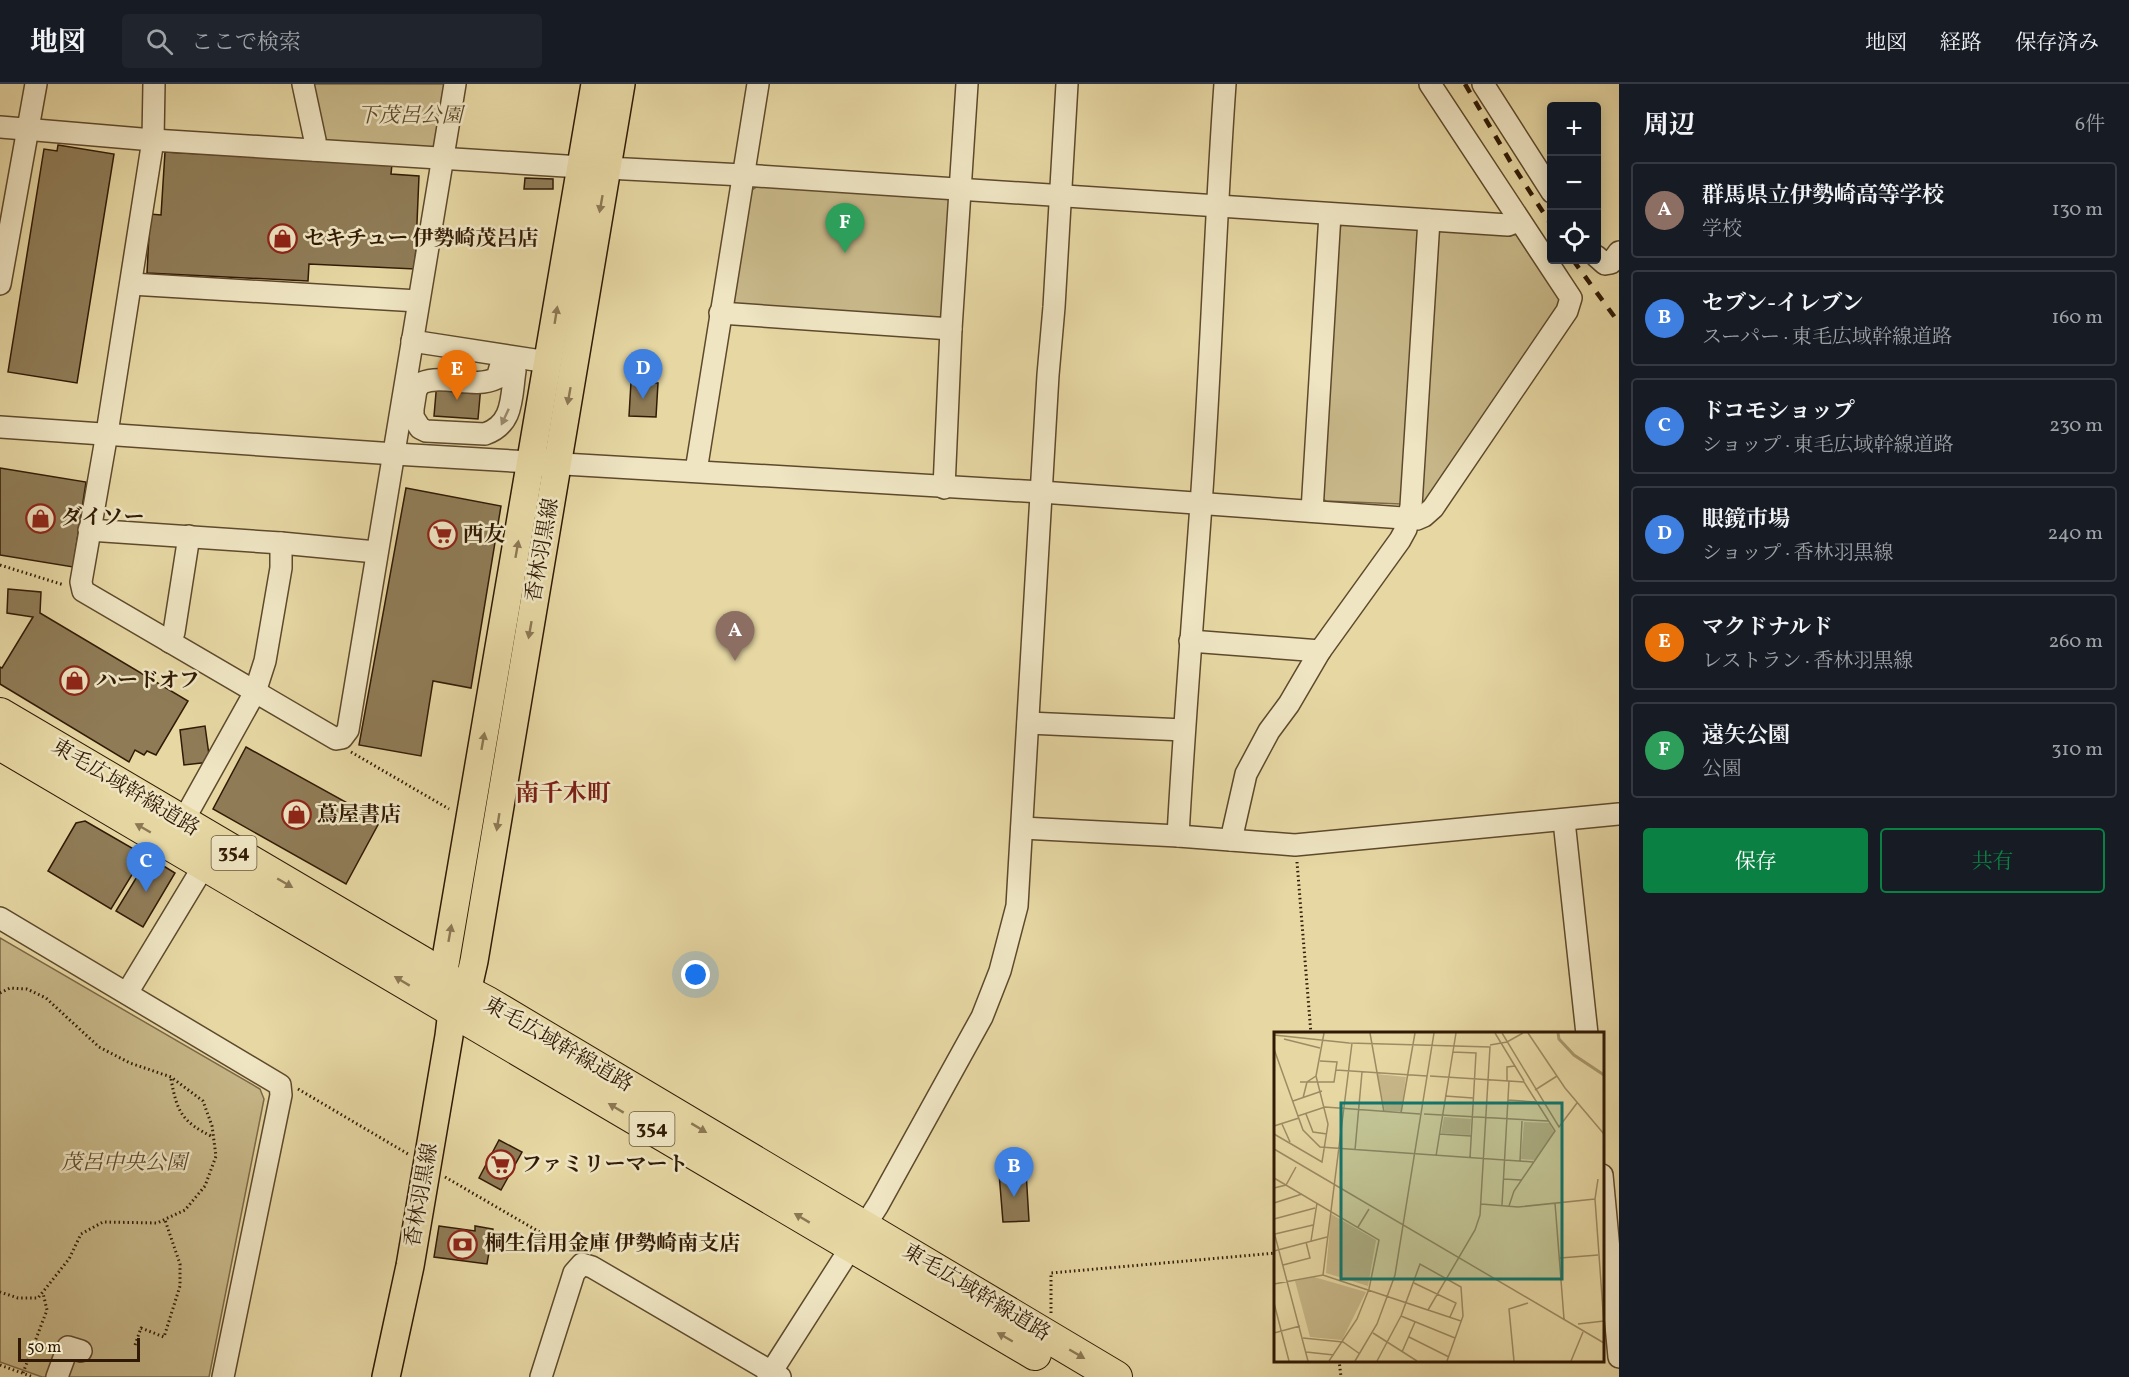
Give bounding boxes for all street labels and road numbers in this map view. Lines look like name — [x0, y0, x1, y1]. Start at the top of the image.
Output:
street label: 香林羽黒線 — [520, 496, 566, 604]
street label: 東毛広域幹線道路 — [46, 732, 204, 844]
road number: 354 — [212, 836, 256, 870]
street label: 東毛広域幹線道路 — [478, 990, 638, 1100]
road number: 354 — [630, 1112, 674, 1146]
street label: 香林羽黒線 — [399, 1141, 445, 1249]
street label: 東毛広域幹線道路 — [897, 1237, 1055, 1349]

